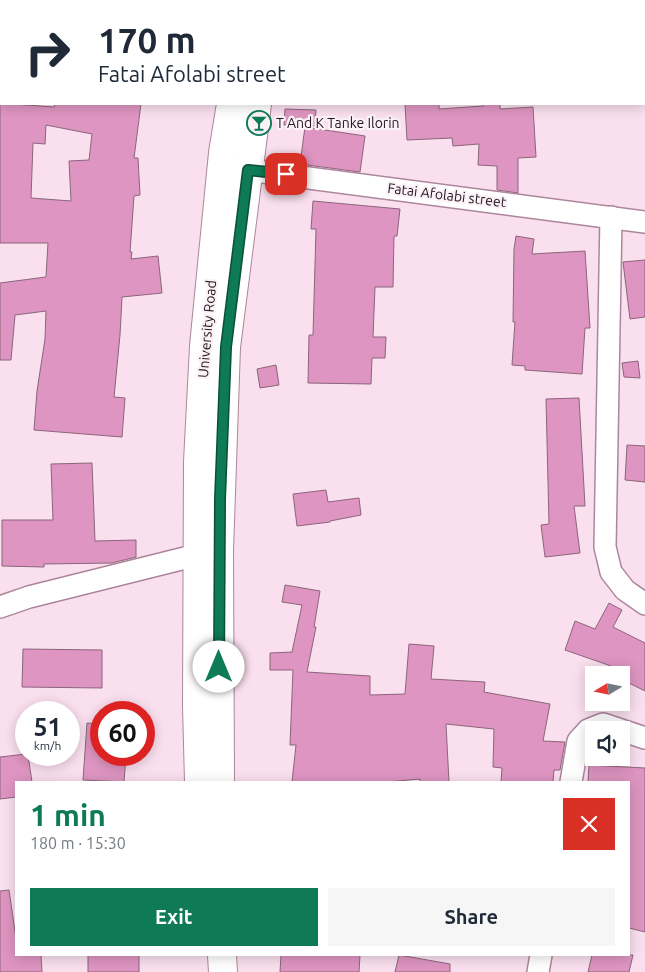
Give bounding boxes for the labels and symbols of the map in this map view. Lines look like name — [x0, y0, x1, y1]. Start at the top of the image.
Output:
bar icon: T And K Tanke Ilorin — [246, 110, 272, 136]
place label: T And K Tanke Ilorin — [276, 115, 400, 131]
pin — [265, 153, 307, 195]
street label: Fatai Afolabi street — [387, 180, 508, 210]
street label: University Road — [195, 279, 219, 379]
position arrow — [192, 640, 244, 692]
north arrow — [585, 666, 630, 711]
speed limit sign: 60 — [90, 701, 155, 766]

